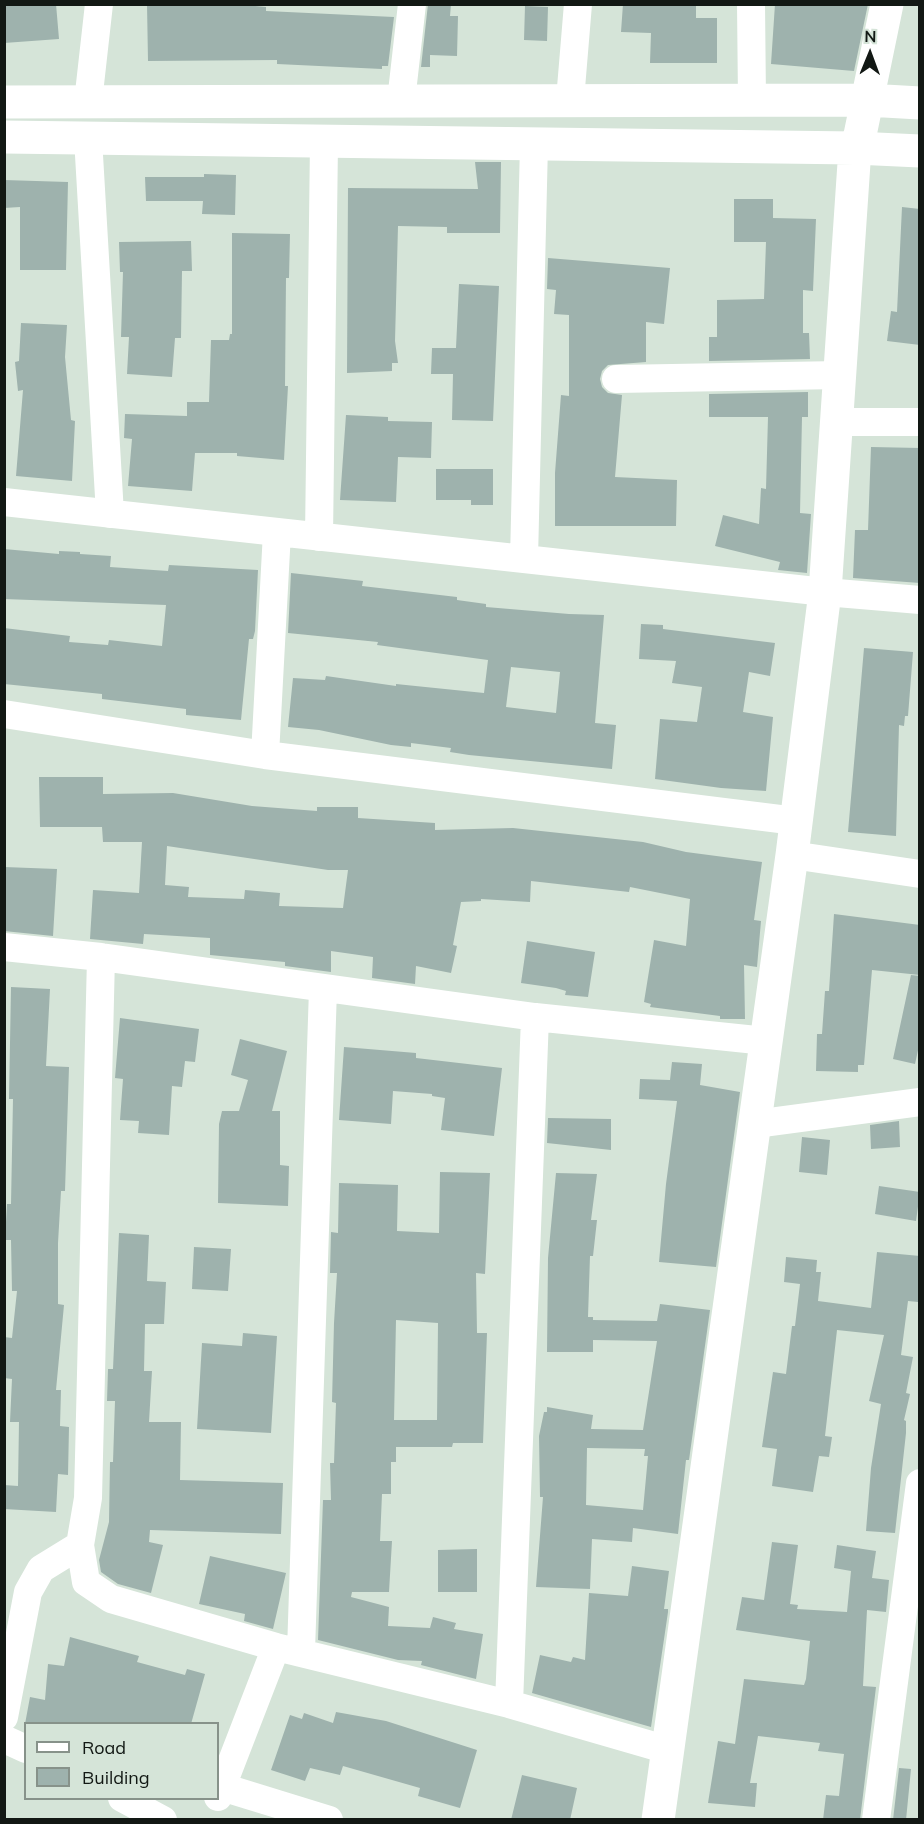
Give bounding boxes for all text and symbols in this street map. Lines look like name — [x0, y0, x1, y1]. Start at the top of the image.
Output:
north arrow — [840, 24, 900, 84]
text: N — [864, 26, 877, 46]
legend — [24, 1722, 219, 1800]
text: Road — [82, 1736, 126, 1759]
text: Building — [82, 1766, 150, 1789]

